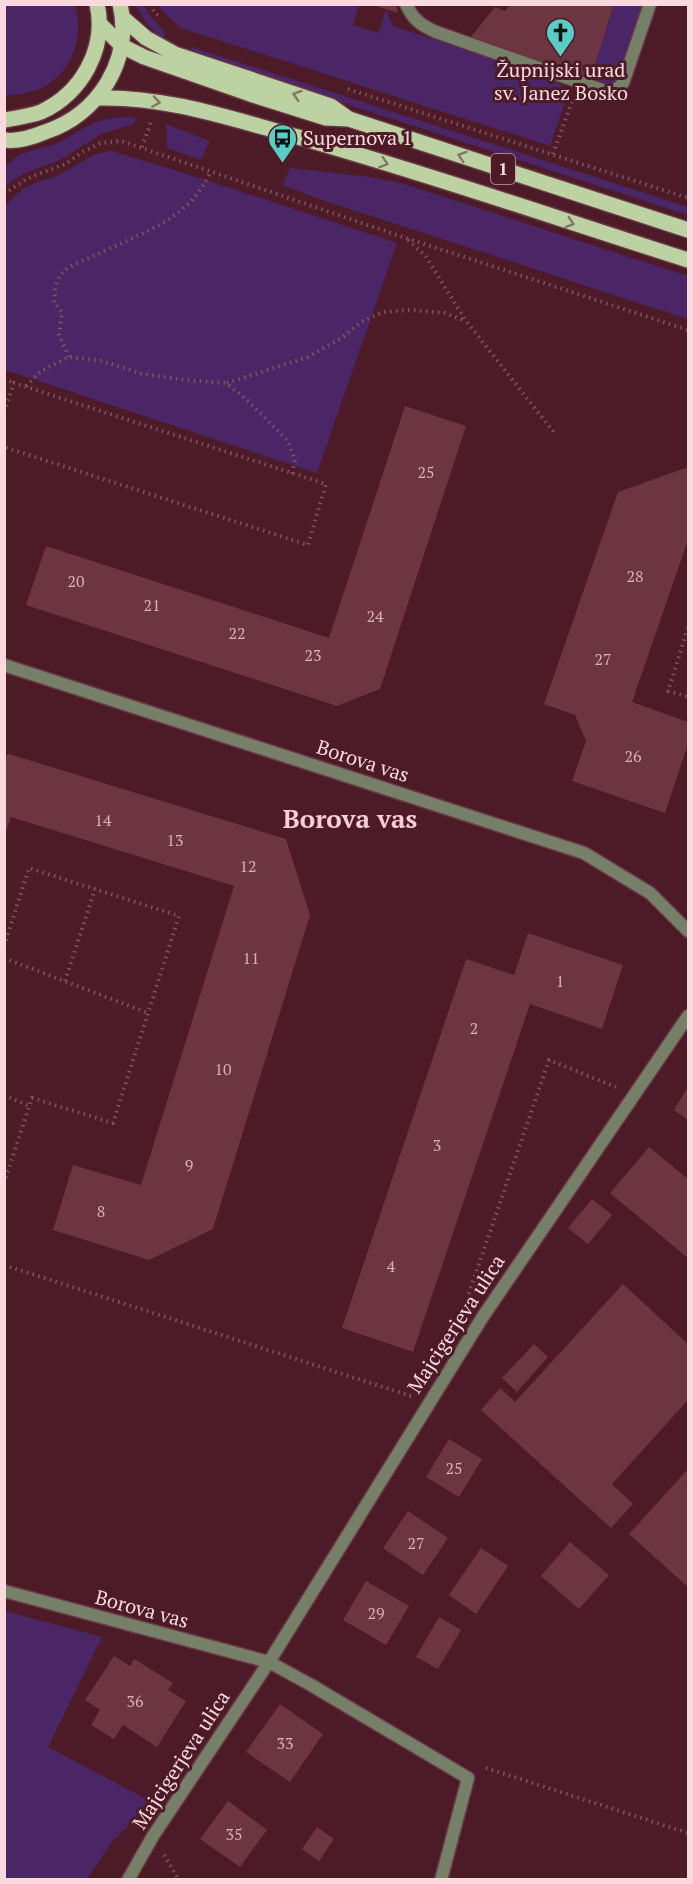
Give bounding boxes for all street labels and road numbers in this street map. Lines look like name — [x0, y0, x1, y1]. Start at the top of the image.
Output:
road number: 1 — [491, 154, 515, 184]
street label: Borova vas — [313, 733, 413, 788]
street label: Majcigerjeva ulica — [401, 1249, 511, 1398]
street label: Borova vas — [92, 1583, 192, 1634]
street label: Majcigerjeva ulica — [126, 1685, 236, 1834]

